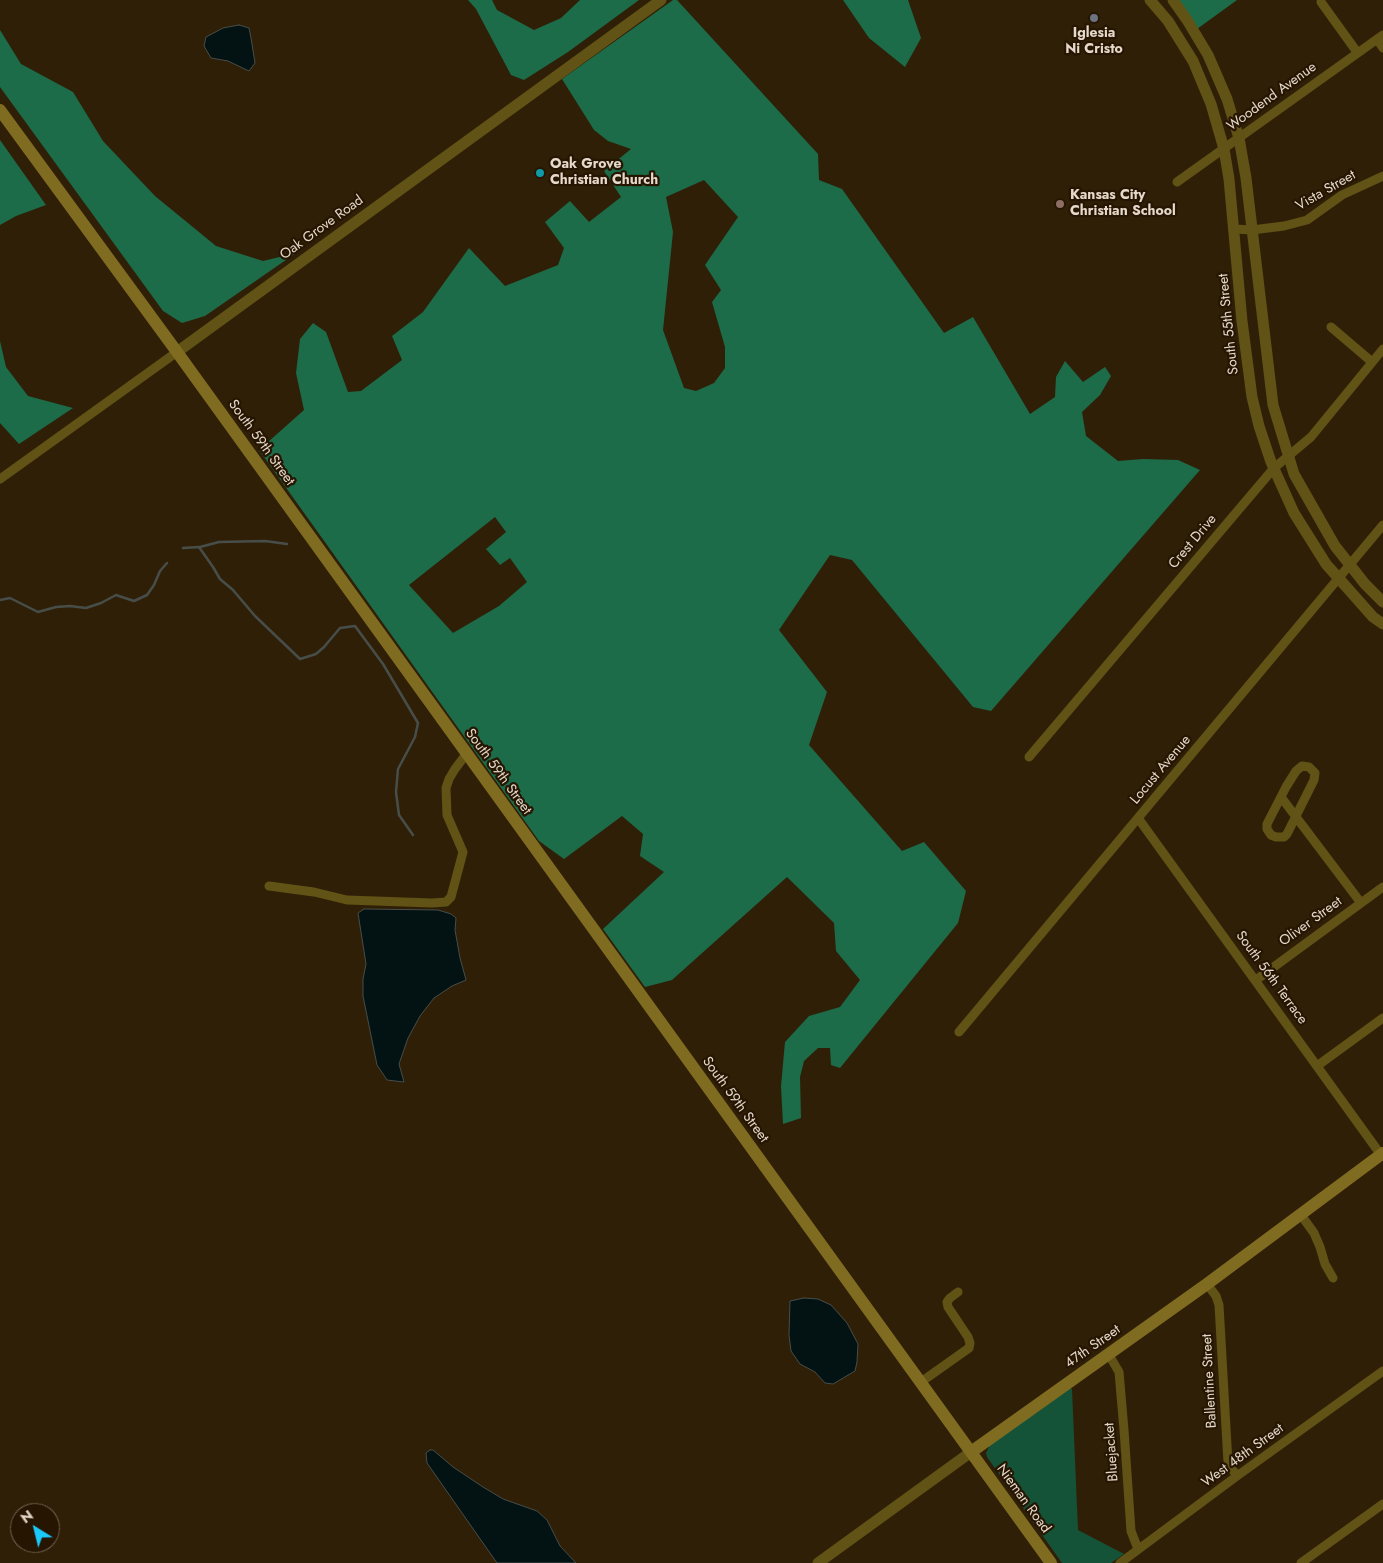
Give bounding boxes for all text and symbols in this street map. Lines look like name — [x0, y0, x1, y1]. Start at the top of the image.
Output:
marker: Iglesia Ni Cristo — [1088, 12, 1100, 24]
place label: Iglesia Ni Cristo — [1065, 26, 1123, 58]
street label: Woodend Avenue — [1224, 59, 1320, 135]
place label: Oak Grove Christian Church — [550, 157, 658, 190]
marker: Oak Grove Christian Church — [534, 167, 546, 179]
street label: Vista Street — [1293, 167, 1359, 215]
place label: Kansas City Christian School — [1070, 188, 1176, 220]
street label: Oak Grove Road — [277, 192, 367, 264]
marker: Kansas City Christian School — [1054, 198, 1066, 210]
street label: South 55th Street — [1215, 273, 1243, 375]
street label: South 59th Street — [224, 397, 298, 489]
street label: Crest Drive — [1165, 511, 1221, 573]
street label: South 59th Street — [461, 726, 535, 818]
street label: Locust Avenue — [1127, 732, 1195, 808]
street label: Oliver Street — [1276, 894, 1346, 950]
street label: South 56th Terrace — [1232, 928, 1310, 1028]
street label: South 59th Street — [698, 1054, 772, 1146]
street label: 47th Street — [1062, 1322, 1124, 1372]
street label: Ballentine Street — [1199, 1333, 1221, 1429]
street label: West 48th Street — [1199, 1421, 1287, 1491]
street label: Bluejacket — [1102, 1422, 1122, 1482]
street label: Nieman Road — [992, 1461, 1054, 1537]
north arrow — [10, 1503, 60, 1553]
text: N — [16, 1505, 37, 1528]

